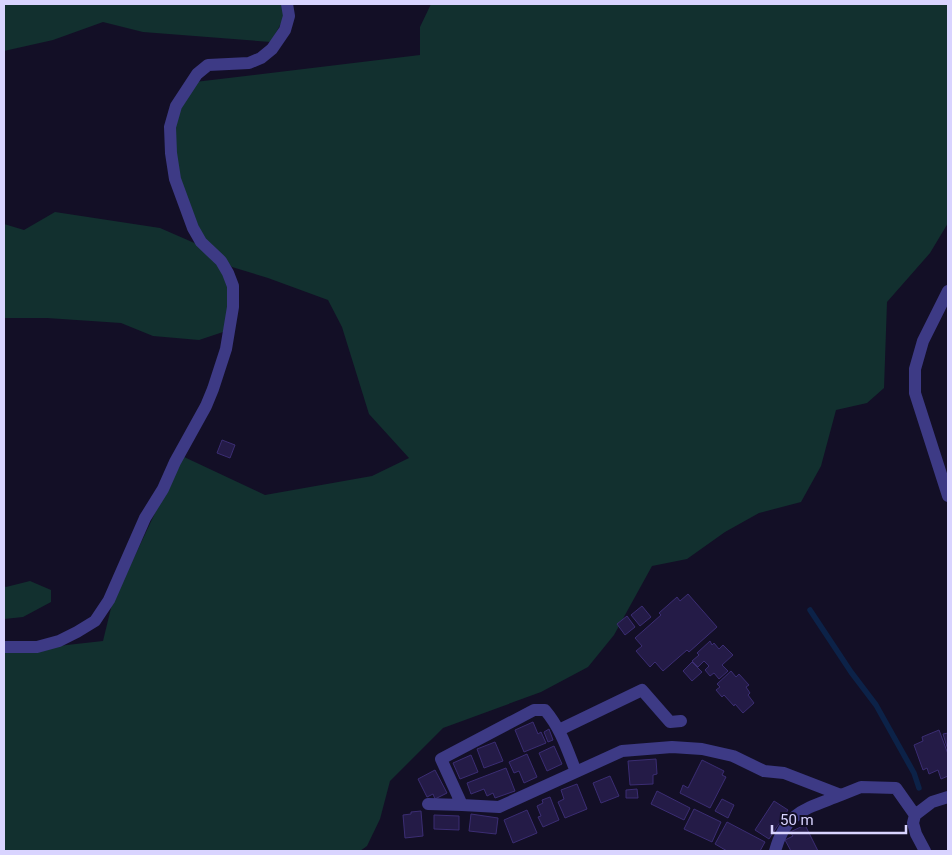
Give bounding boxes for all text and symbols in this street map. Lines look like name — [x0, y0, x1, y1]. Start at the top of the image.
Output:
scale bar — [772, 802, 906, 834]
text: 50 m — [780, 811, 814, 829]

